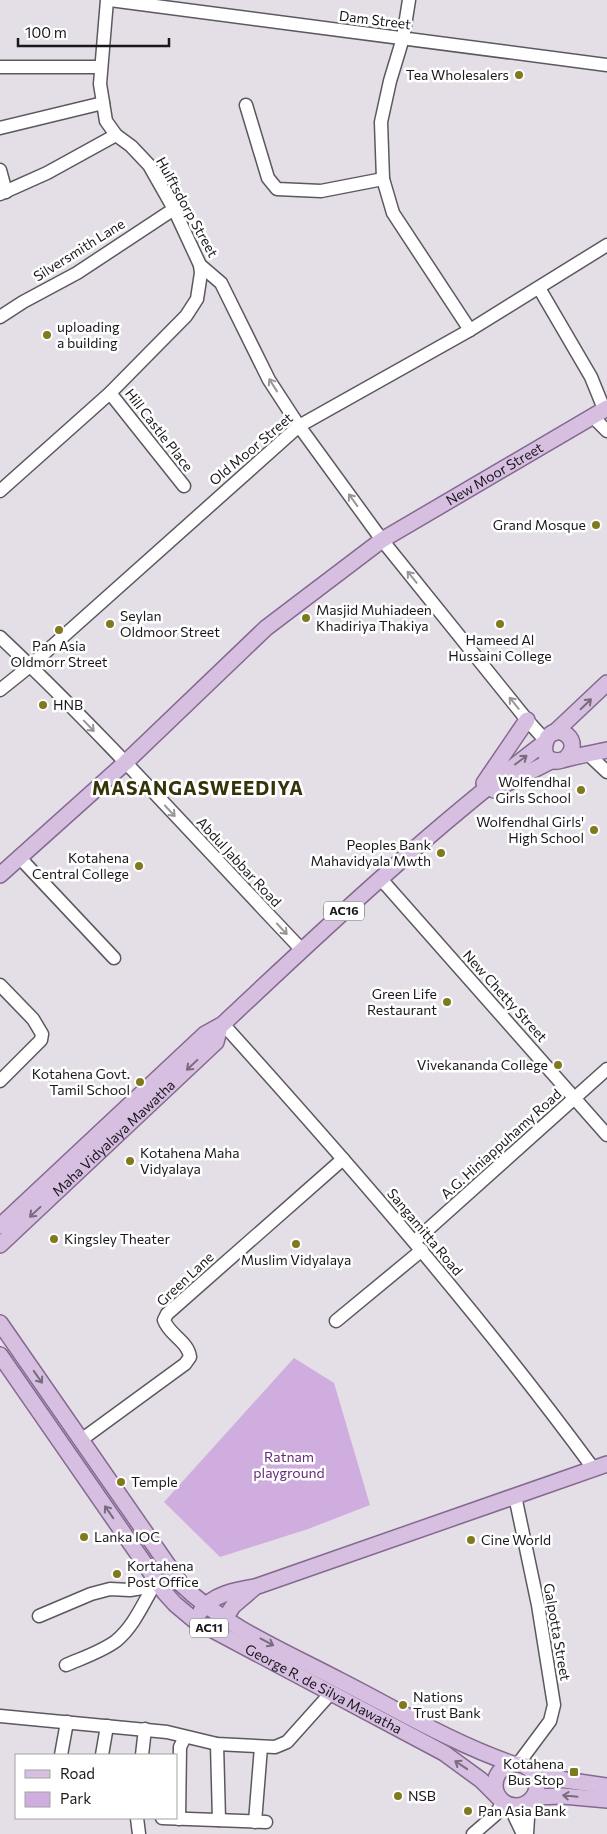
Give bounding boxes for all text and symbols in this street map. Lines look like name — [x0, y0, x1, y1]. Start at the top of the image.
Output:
street label: Dam Street — [338, 7, 412, 32]
scale bar — [18, 15, 169, 47]
text: 100 m — [25, 23, 67, 41]
place label: Tea Wholesalers — [406, 66, 509, 83]
marker: Tea Wholesalers — [513, 69, 525, 81]
street label: Hulftsdorp Street — [153, 154, 222, 260]
street label: Silversmith Lane — [30, 215, 128, 284]
place label: uploading a building — [57, 318, 120, 351]
marker: uploading a building — [41, 329, 53, 341]
one-way arrow — [268, 378, 278, 392]
street label: Hill Castle Place — [122, 385, 197, 475]
street label: Old Moor Street — [205, 409, 296, 488]
street label: New Moor Street — [443, 438, 546, 509]
one-way arrow — [348, 493, 358, 507]
place label: Grand Mosque — [493, 516, 586, 533]
marker: Grand Mosque — [590, 519, 602, 531]
one-way arrow — [406, 570, 417, 583]
place label: Masjid Muhiadeen Khadiriya Thakiya — [316, 601, 432, 634]
place label: Seylan Oldmoor Street — [120, 607, 220, 640]
marker: Masjid Muhiadeen Khadiriya Thakiya — [300, 612, 312, 624]
marker: Seylan Oldmoor Street — [104, 618, 116, 630]
marker: Hameed Al Hussaini College — [494, 618, 506, 630]
marker: Pan Asia Oldmorr Street — [53, 624, 65, 636]
place label: Hameed Al Hussaini College — [448, 631, 552, 664]
place label: Pan Asia Oldmorr Street — [10, 637, 108, 670]
place label: HNB — [53, 696, 83, 713]
one-way arrow — [508, 697, 519, 710]
one-way arrow — [579, 698, 592, 710]
marker: HNB — [37, 699, 49, 711]
one-way arrow — [83, 719, 95, 732]
one-way arrow — [514, 755, 527, 766]
place label: Wolfendhal Girls School — [495, 773, 571, 806]
district label: MASANGASWEEDIYA — [92, 776, 304, 799]
marker: Wolfendhal Girls School — [575, 784, 587, 796]
one-way arrow — [164, 804, 176, 817]
street label: Abdul Jabbar Road — [193, 813, 285, 910]
place label: Wolfendhal Girls' High School — [476, 813, 584, 846]
marker: Wolfendhal Girls' High School — [588, 824, 600, 836]
place label: Peoples Bank Mahavidyala Mwth — [310, 836, 431, 869]
marker: Peoples Bank Mahavidyala Mwth — [435, 847, 447, 859]
place label: Kotahena Central College — [32, 849, 129, 882]
marker: Kotahena Central College — [133, 860, 145, 872]
road number: AC16 — [324, 901, 364, 920]
one-way arrow — [276, 923, 288, 935]
street label: New Chetty Street — [460, 946, 551, 1045]
place label: Green Life Restaurant — [367, 985, 437, 1018]
marker: Green Life Restaurant — [441, 996, 453, 1008]
place label: Vivekananda College — [417, 1056, 548, 1073]
one-way arrow — [186, 1059, 198, 1071]
marker: Vivekananda College — [552, 1059, 564, 1071]
place label: Kotahena Govt. Tamil School — [32, 1065, 130, 1098]
street label: Maha Vidyalaya Mawatha — [48, 1076, 178, 1200]
marker: Kotahena Govt. Tamil School — [134, 1076, 146, 1088]
street label: A.G. Hiniappuhamy Road — [437, 1085, 564, 1202]
place label: Kotahena Maha Vidyalaya — [140, 1144, 240, 1177]
marker: Kotahena Maha Vidyalaya — [124, 1155, 136, 1167]
street label: Sangamitta Road — [384, 1185, 467, 1279]
one-way arrow — [29, 1206, 42, 1218]
place label: Kingsley Theater — [64, 1230, 170, 1247]
marker: Kingsley Theater — [48, 1233, 60, 1245]
marker: Muslim Vidyalaya — [290, 1238, 302, 1250]
street label: Green Lane — [153, 1248, 217, 1309]
place label: Muslim Vidyalaya — [241, 1251, 351, 1268]
one-way arrow — [33, 1370, 43, 1384]
park label: Ratnam playground — [253, 1448, 325, 1481]
place label: Temple — [131, 1473, 178, 1490]
marker: Temple — [115, 1476, 127, 1488]
one-way arrow — [104, 1505, 114, 1519]
place label: Lanka IOC — [94, 1528, 160, 1545]
marker: Lanka IOC — [78, 1531, 90, 1543]
place label: Cine World — [481, 1531, 551, 1548]
marker: Cine World — [465, 1534, 477, 1546]
place label: Kortahena Post Office — [127, 1557, 199, 1590]
marker: Kortahena Post Office — [111, 1568, 123, 1580]
street label: Galpotta Street — [541, 1582, 574, 1682]
road number: AC11 — [190, 1619, 228, 1638]
one-way arrow — [259, 1638, 274, 1647]
street label: George R. de Silva Mawatha — [242, 1640, 405, 1737]
place label: Nations Trust Bank — [413, 1688, 481, 1721]
marker: Nations Trust Bank — [397, 1699, 409, 1711]
legend — [15, 1754, 178, 1819]
place label: Kotahena Bus Stop — [503, 1755, 564, 1788]
one-way arrow — [455, 1760, 469, 1770]
text: Road — [60, 1764, 95, 1782]
marker: Kotahena Bus Stop — [568, 1766, 580, 1778]
place label: NSB — [408, 1787, 436, 1804]
text: Park — [60, 1789, 91, 1807]
marker: NSB — [392, 1790, 404, 1802]
one-way arrow — [563, 1792, 579, 1801]
place label: Pan Asia Bank — [478, 1802, 567, 1819]
marker: Pan Asia Bank — [462, 1805, 474, 1817]

